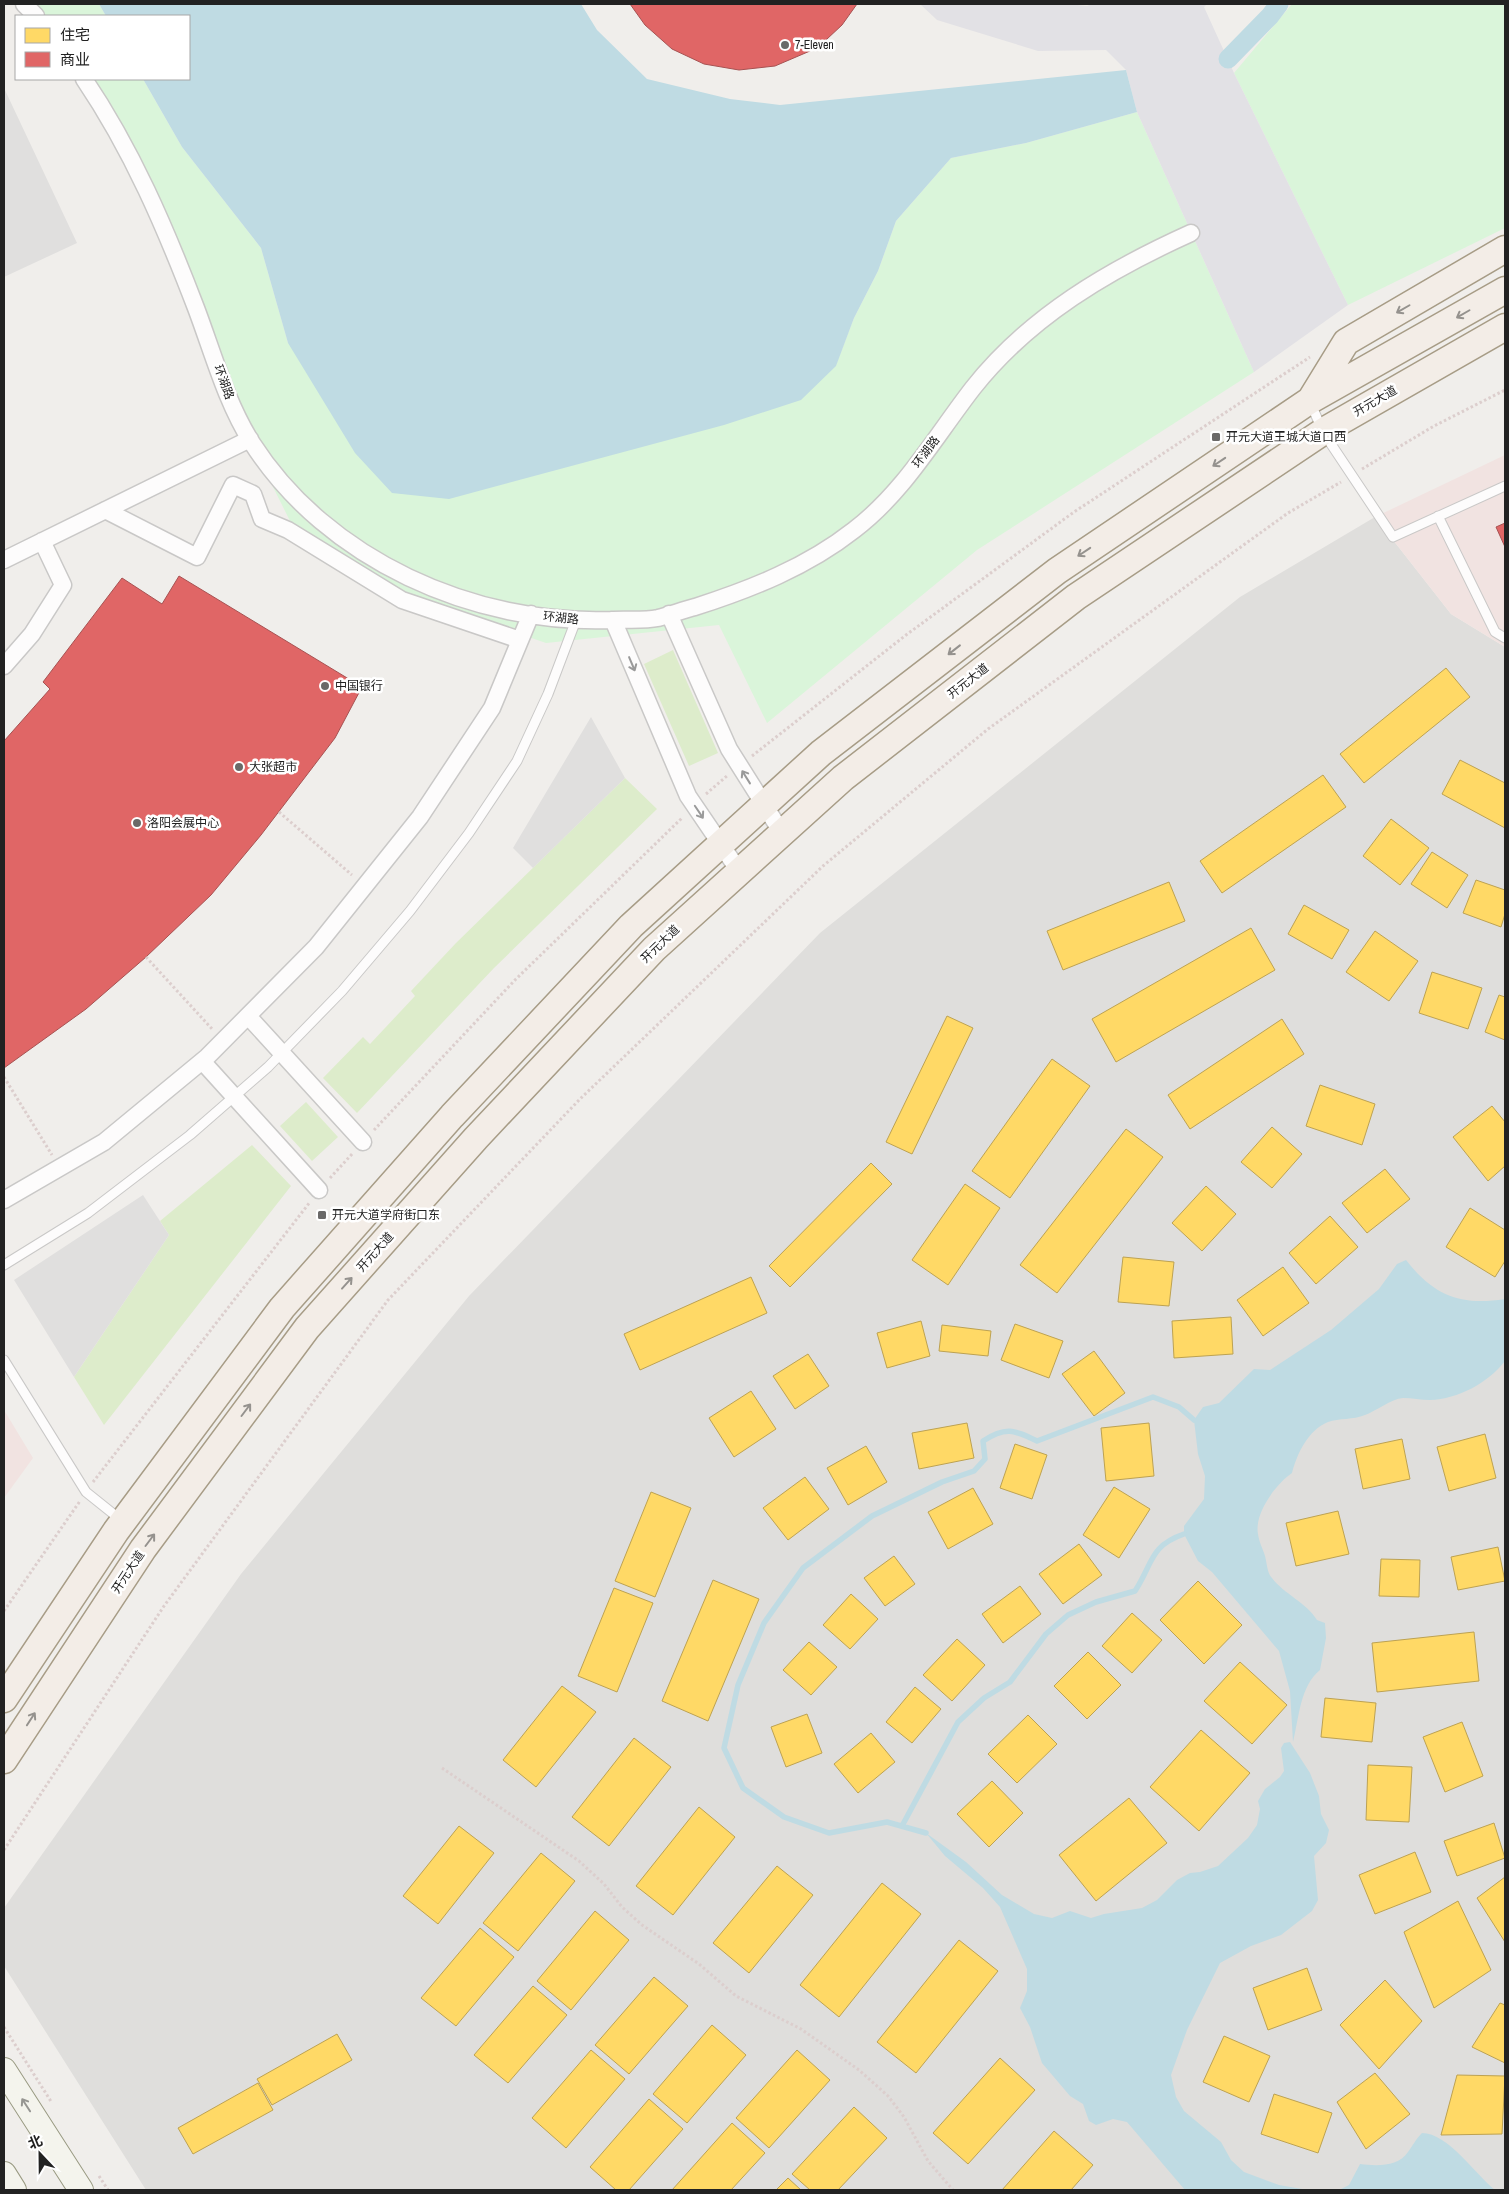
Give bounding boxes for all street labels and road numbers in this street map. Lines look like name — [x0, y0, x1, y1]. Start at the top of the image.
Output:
street label: 环湖路 — [210, 362, 238, 402]
street label: 开元大道 — [1350, 382, 1400, 420]
street label: 环湖路 — [909, 433, 943, 471]
street label: 环湖路 — [542, 608, 580, 628]
street label: 开元大道 — [944, 660, 992, 702]
street label: 开元大道 — [637, 922, 683, 966]
street label: 开元大道 — [353, 1229, 397, 1275]
street label: 开元大道 — [108, 1548, 148, 1596]

